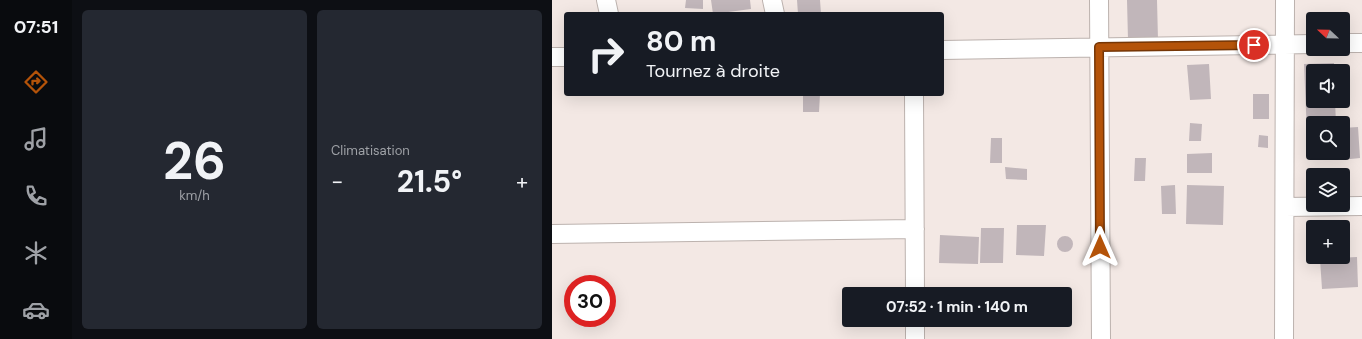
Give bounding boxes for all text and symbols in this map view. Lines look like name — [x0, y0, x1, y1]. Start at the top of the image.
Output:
north arrow — [1306, 12, 1350, 56]
map controls — [1306, 12, 1350, 264]
text: 07:51 — [14, 15, 58, 39]
text: 80 m — [646, 23, 716, 60]
icon: right — [580, 28, 632, 80]
pin — [1237, 28, 1271, 62]
icon: arrive — [1243, 34, 1265, 56]
text: Tournez à droite — [646, 59, 780, 83]
button: sound — [1306, 64, 1350, 108]
icon: directions — [22, 68, 50, 96]
button: search — [1306, 116, 1350, 160]
icon: music — [22, 125, 50, 153]
text: 26 — [163, 127, 226, 195]
text: Climatisation — [331, 142, 410, 159]
text: 21.5° — [397, 162, 462, 201]
text: − — [331, 167, 343, 196]
text: + — [516, 167, 528, 196]
button: layers — [1306, 168, 1350, 212]
icon: phone — [22, 182, 50, 210]
text: km/h — [179, 187, 210, 204]
button: + — [1306, 220, 1350, 264]
position arrow — [1079, 226, 1121, 268]
icon: climate — [22, 239, 50, 267]
speed limit sign: 30 — [564, 275, 616, 327]
icon: car — [22, 296, 50, 324]
text: 07:52 · 1 min · 140 m — [886, 297, 1028, 317]

